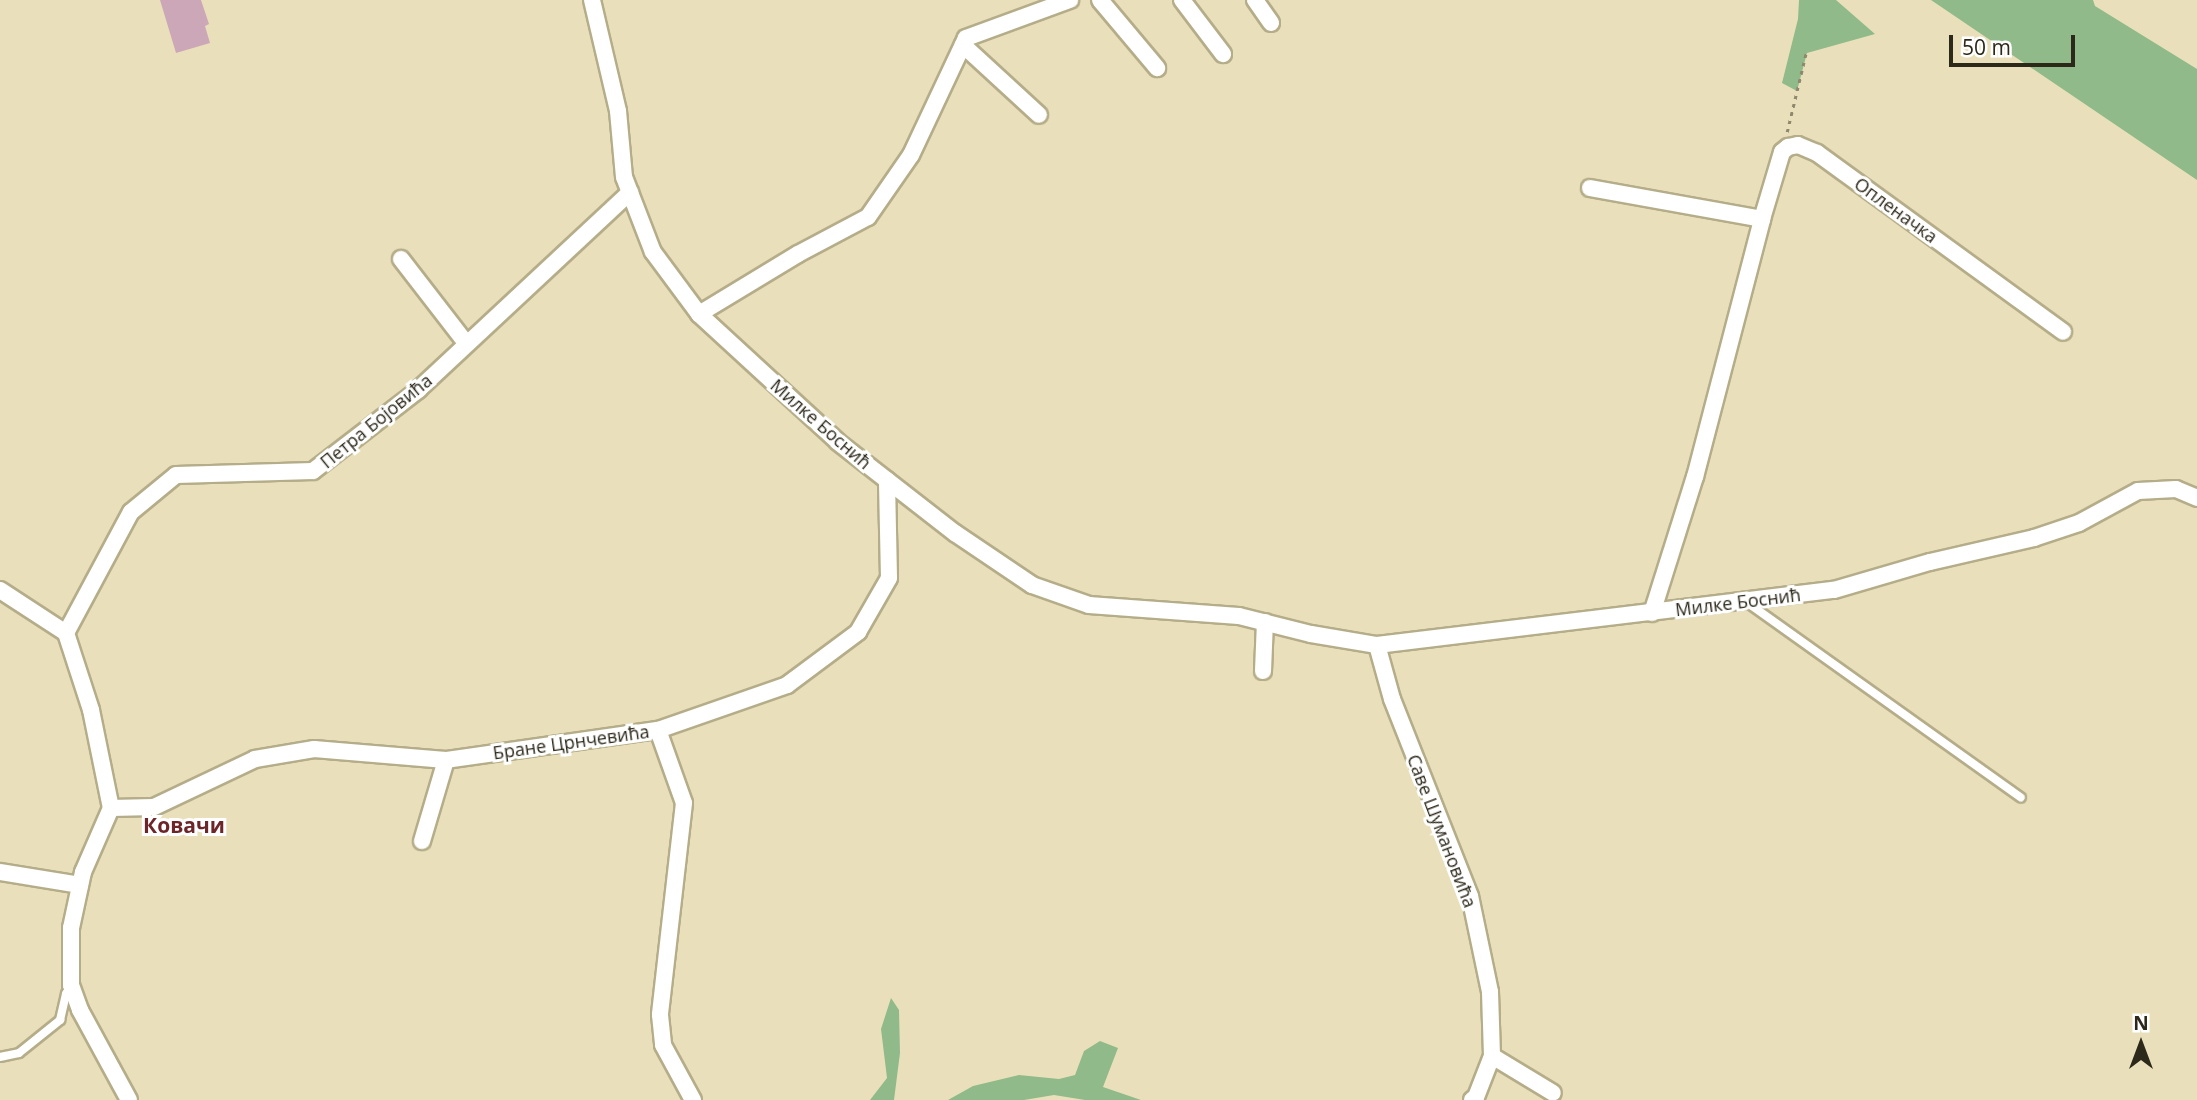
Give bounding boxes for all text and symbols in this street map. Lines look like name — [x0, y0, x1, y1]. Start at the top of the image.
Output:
scale bar — [1952, 21, 2078, 65]
text: 50 m — [1962, 33, 2011, 61]
street label: Опленачка — [1850, 173, 1942, 247]
street label: Петра Бојовића — [316, 369, 436, 473]
street label: Милке Боснић — [766, 374, 876, 474]
street label: Милке Боснић — [1674, 584, 1802, 620]
street label: Бране Црнчевића — [491, 720, 651, 764]
street label: Саве Шумановића — [1403, 751, 1481, 911]
district label: Ковачи — [143, 812, 225, 838]
north arrow — [2106, 1009, 2176, 1079]
text: N — [2133, 1010, 2149, 1036]

